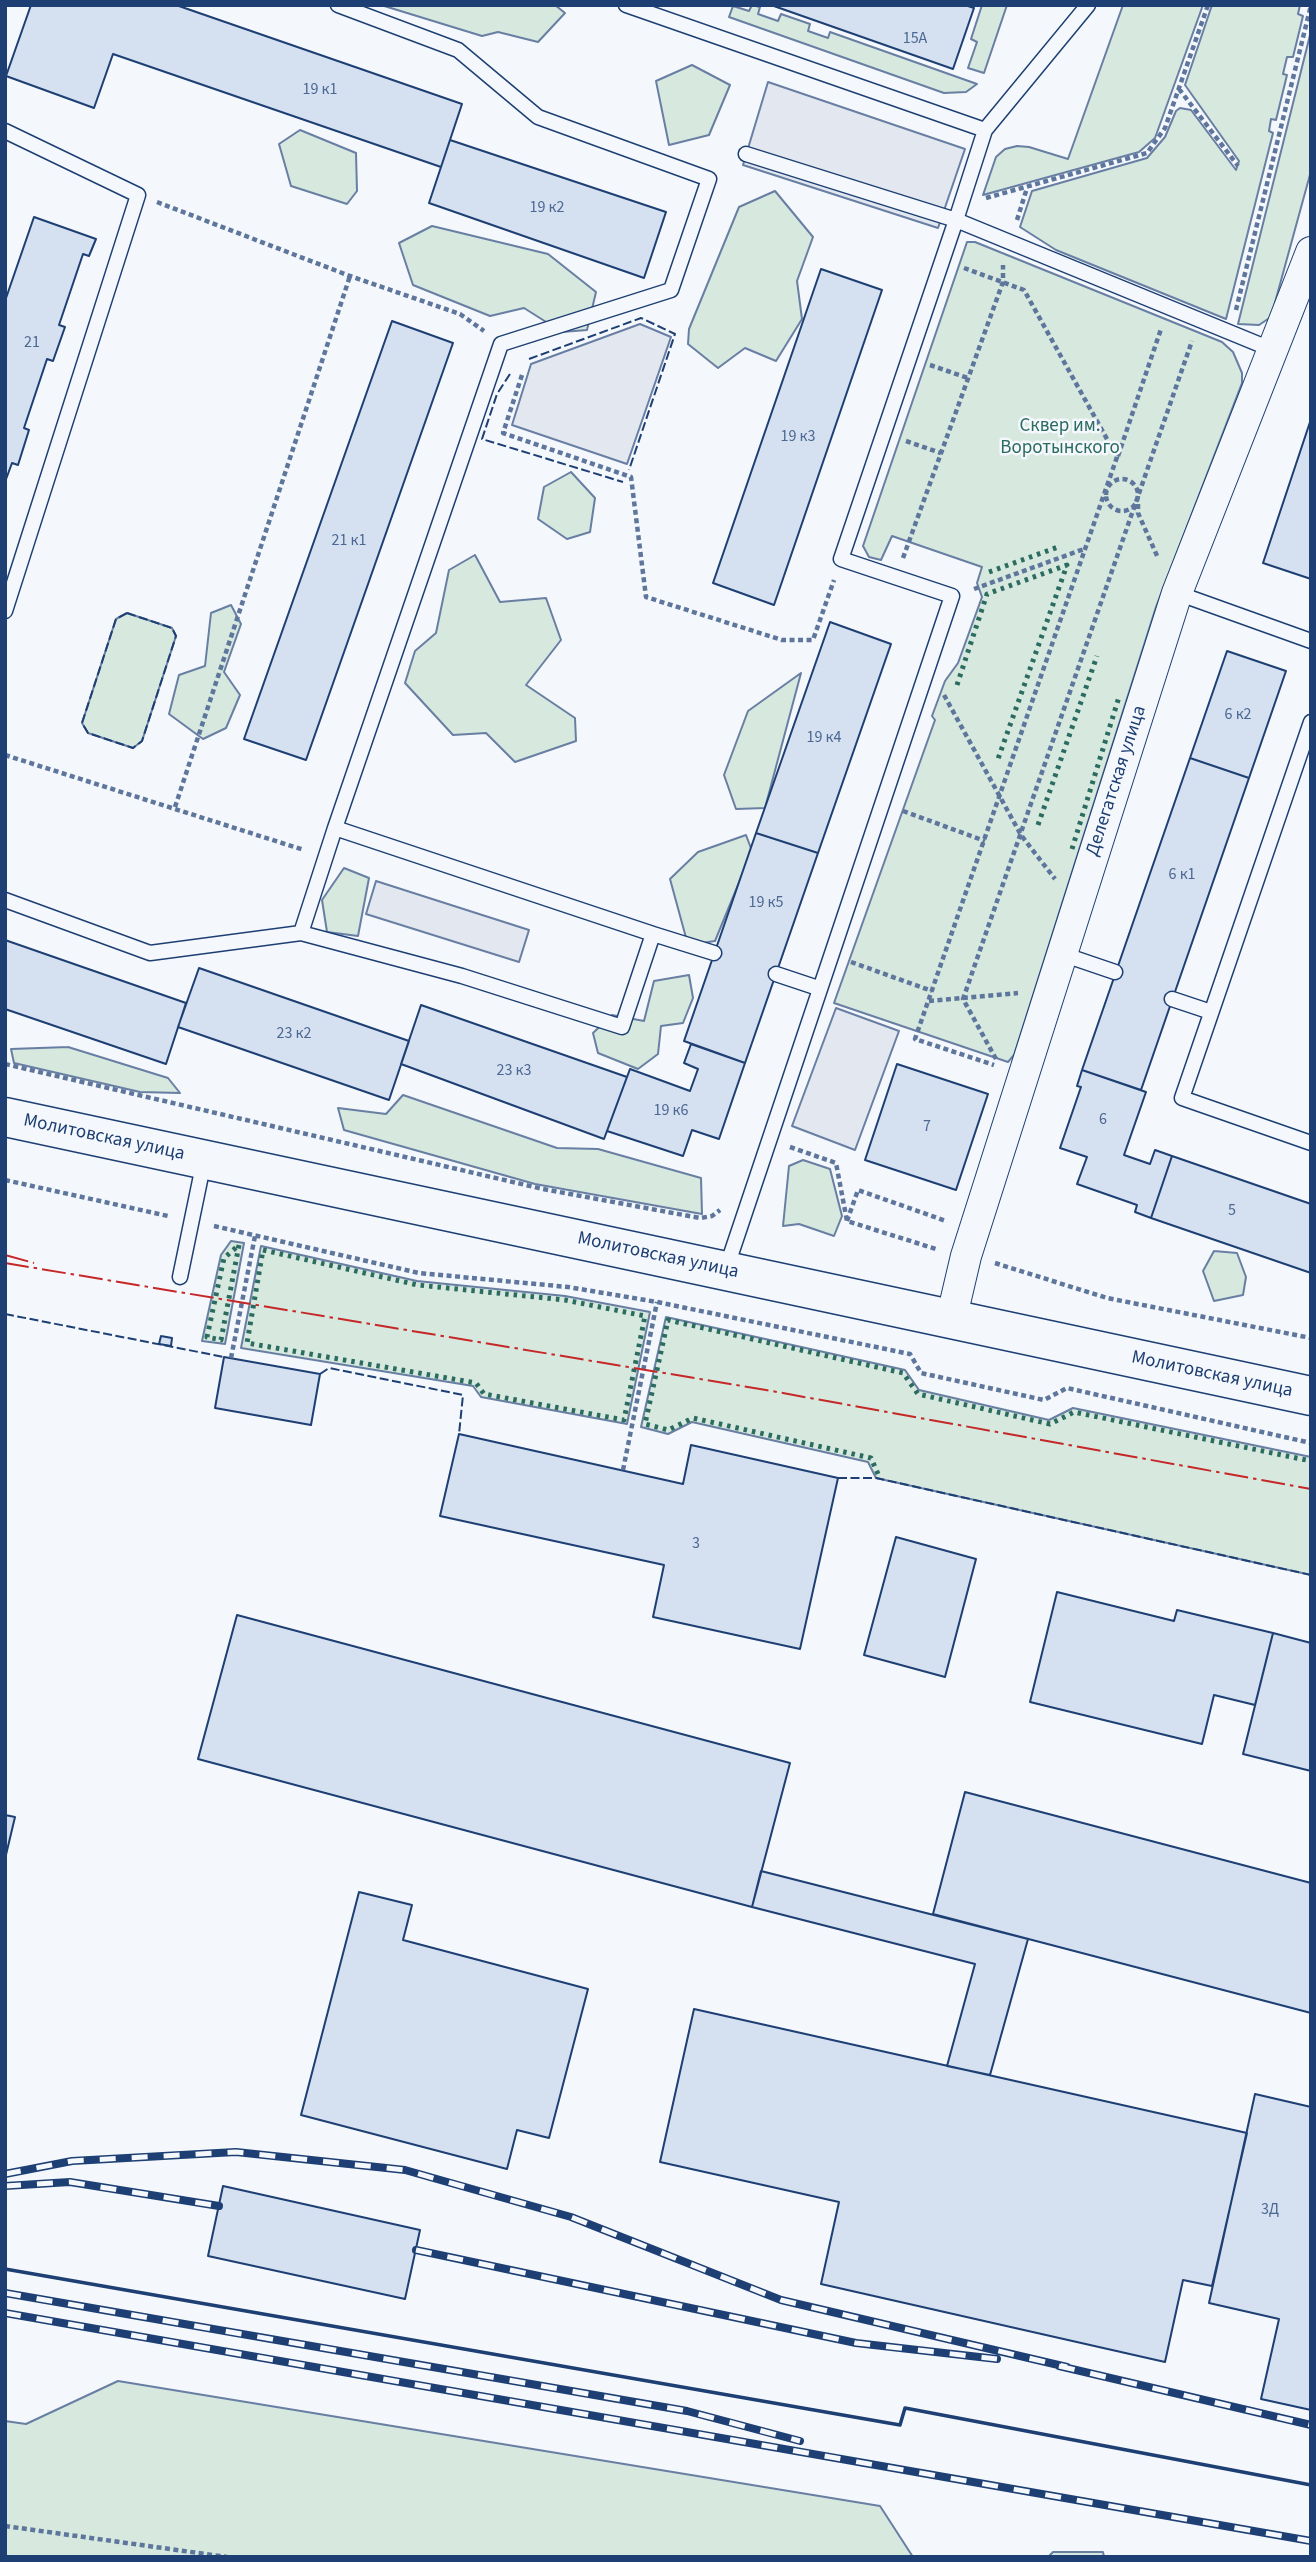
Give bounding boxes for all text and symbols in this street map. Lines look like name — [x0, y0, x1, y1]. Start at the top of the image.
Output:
house number: 15А — [903, 29, 927, 49]
house number: 19 к1 — [303, 80, 337, 100]
house number: 19 к2 — [530, 198, 564, 218]
house number: 21 — [24, 333, 40, 353]
park label: Сквер им. Воротынского — [1000, 416, 1120, 460]
house number: 19 к3 — [781, 427, 815, 447]
house number: 21 к1 — [332, 531, 366, 551]
street label: Делегатская улица — [1082, 703, 1152, 859]
house number: 6 к2 — [1224, 705, 1252, 725]
house number: 19 к4 — [807, 728, 841, 748]
house number: 6 к1 — [1168, 865, 1196, 885]
house number: 19 к5 — [749, 893, 783, 913]
house number: 23 к2 — [277, 1024, 311, 1044]
house number: 23 к3 — [497, 1061, 531, 1081]
house number: 19 к6 — [654, 1101, 688, 1121]
street label: Молитовская улица — [21, 1110, 187, 1166]
house number: 6 — [1099, 1110, 1107, 1130]
house number: 7 — [923, 1117, 931, 1137]
house number: 5 — [1228, 1201, 1236, 1221]
street label: Молитовская улица — [575, 1228, 741, 1284]
street label: Молитовская улица — [1129, 1347, 1295, 1403]
house number: 3 — [692, 1534, 700, 1554]
house number: 3Д — [1261, 2200, 1279, 2220]

